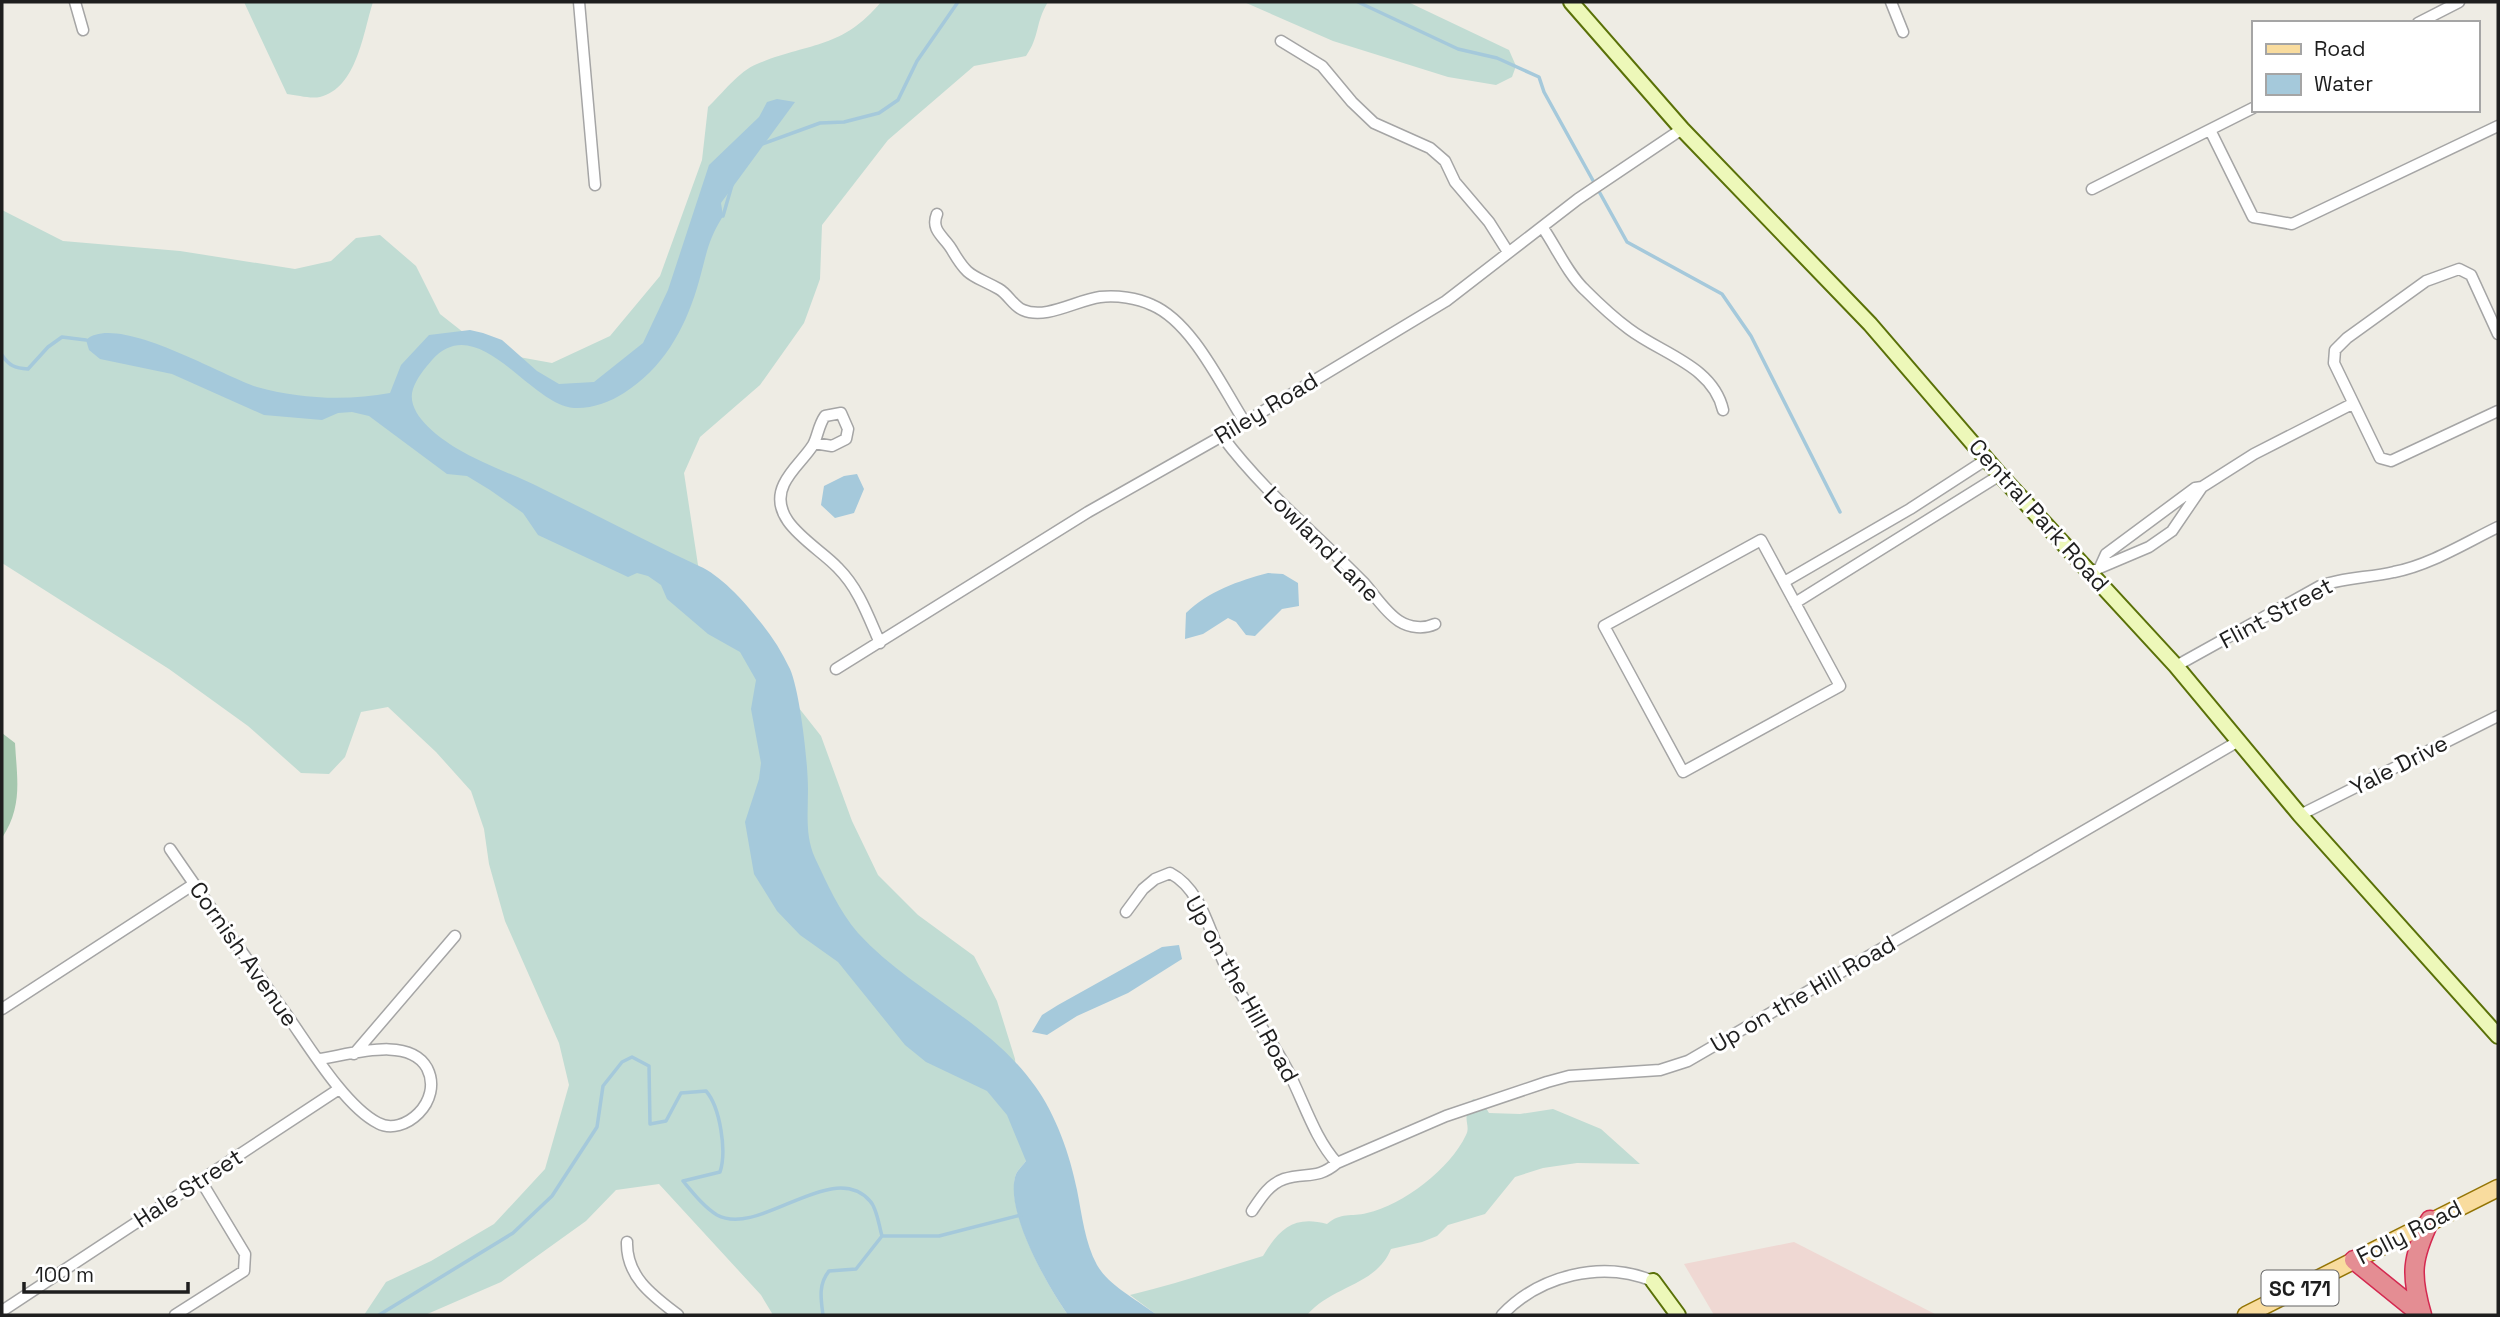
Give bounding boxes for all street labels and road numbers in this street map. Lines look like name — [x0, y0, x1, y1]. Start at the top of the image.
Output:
street label: Riley Road — [1209, 365, 1323, 451]
street label: Central Park Road — [1962, 432, 2116, 598]
street label: Lowland Lane — [1258, 480, 1386, 608]
street label: Flint Street — [2214, 571, 2338, 655]
street label: Yale Drive — [2345, 728, 2453, 802]
street label: Cornish Avenue — [183, 876, 305, 1032]
street label: Up on the Hill Road — [1178, 890, 1306, 1088]
street label: Up on the Hill Road — [1705, 929, 1901, 1059]
street label: Hale Street — [128, 1142, 248, 1234]
street label: Folly Road — [2351, 1193, 2467, 1271]
road number: SC 171 — [2262, 1270, 2338, 1306]

